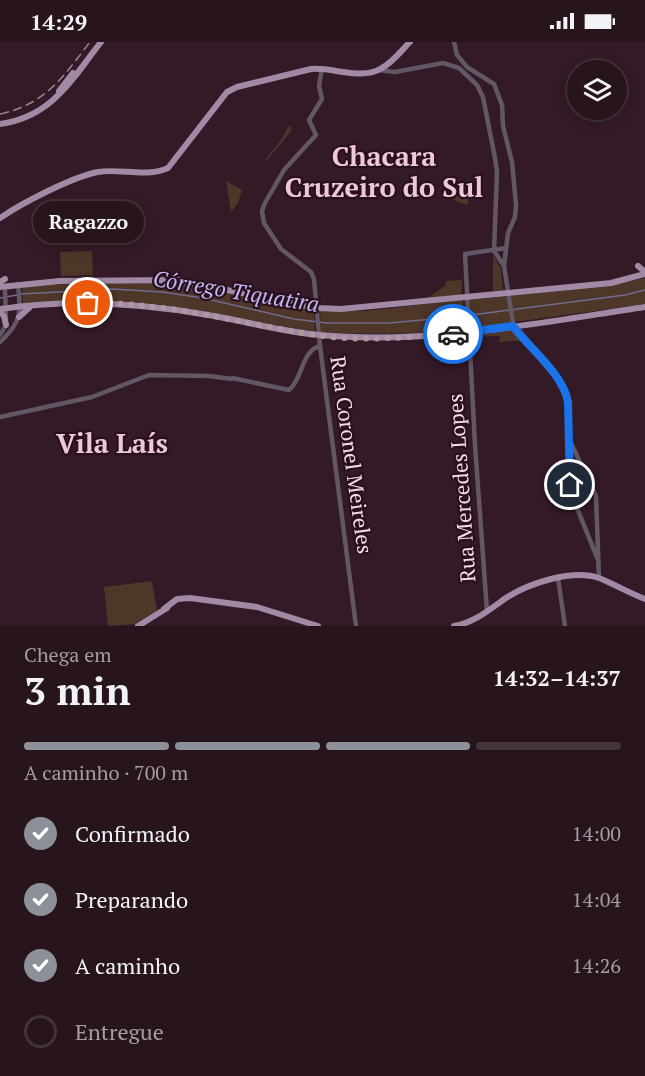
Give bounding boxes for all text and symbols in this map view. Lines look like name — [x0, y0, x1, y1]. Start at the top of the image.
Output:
text: 14:29 — [30, 7, 87, 36]
map controls — [567, 60, 627, 120]
button: layers — [567, 60, 627, 120]
district label: Chacara Cruzeiro do Sul — [285, 138, 483, 205]
callout: Ragazzo — [32, 201, 144, 243]
text: Ragazzo — [49, 208, 128, 235]
water label: Córrego Tiquatira — [151, 263, 321, 318]
pin — [62, 277, 113, 328]
icon: bag — [71, 286, 104, 319]
courier — [423, 304, 483, 364]
icon: car — [437, 318, 470, 351]
street label: Rua Coronel Meireles — [324, 354, 380, 556]
street label: Rua Mercedes Lopes — [440, 393, 482, 583]
district label: Vila Laís — [56, 425, 168, 461]
pin — [544, 459, 595, 510]
icon: home — [553, 468, 586, 501]
text: Chega em — [24, 641, 111, 668]
text: 14:32–14:37 — [493, 663, 621, 692]
text: 3 min — [24, 664, 131, 716]
text: A caminho · 700 m — [24, 759, 188, 786]
icon: check — [24, 817, 57, 850]
text: Confirmado — [75, 819, 190, 848]
text: 14:00 — [572, 820, 621, 847]
icon: check — [24, 883, 57, 916]
text: Preparando — [75, 885, 188, 914]
text: 14:04 — [572, 886, 621, 913]
icon: check — [24, 949, 57, 982]
text: A caminho — [75, 951, 180, 980]
text: 14:26 — [572, 952, 621, 979]
text: Entregue — [75, 1017, 164, 1046]

